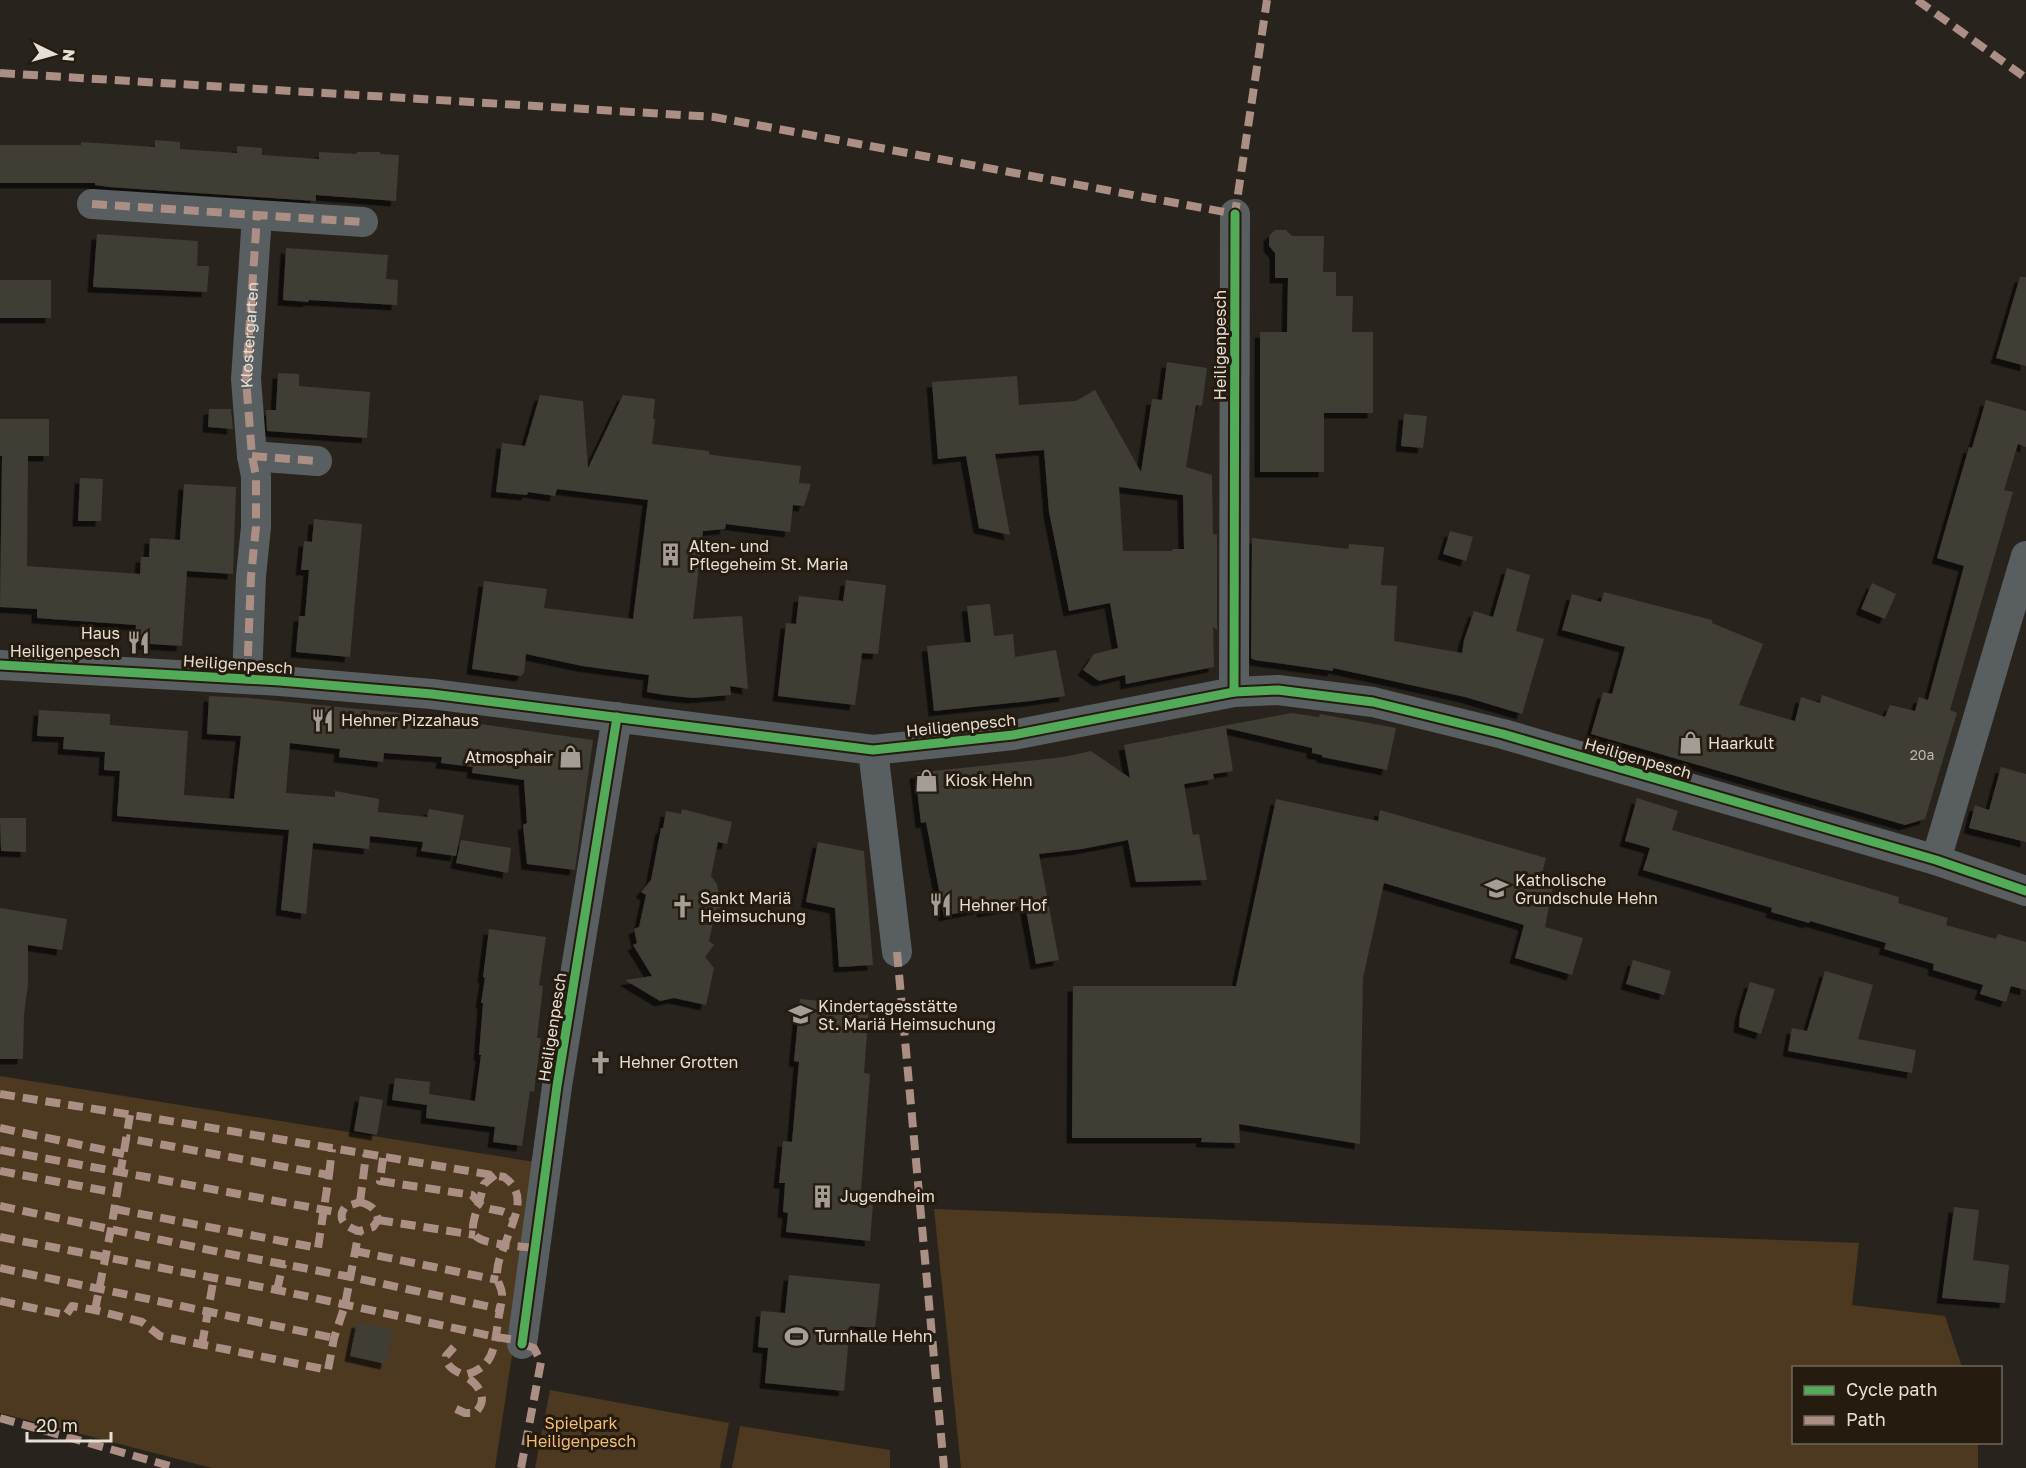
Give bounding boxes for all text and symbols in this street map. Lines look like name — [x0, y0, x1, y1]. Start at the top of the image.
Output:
north arrow — [24, 24, 84, 84]
text: N — [58, 48, 79, 62]
street label: Klostergarten — [236, 281, 263, 389]
street label: Heiligenpesch — [1210, 290, 1230, 400]
place label: Alten- und Pflegeheim St. Maria — [689, 536, 848, 574]
building icon: Alten- und Pflegeheim St. Maria — [658, 542, 684, 568]
place label: Haus Heiligenpesch — [10, 623, 120, 661]
restaurant icon: Haus Heiligenpesch — [125, 629, 151, 655]
street label: Heiligenpesch — [182, 650, 294, 678]
restaurant icon: Hehner Pizzahaus — [310, 707, 336, 733]
street label: Heiligenpesch — [905, 709, 1017, 741]
place label: Hehner Pizzahaus — [341, 710, 479, 730]
shop icon: Haarkult — [1677, 730, 1703, 756]
street label: Heiligenpesch — [1582, 733, 1694, 783]
place label: Haarkult — [1708, 733, 1774, 753]
shop icon: Atmosphair — [558, 744, 584, 770]
house number: 20a — [1910, 746, 1934, 763]
place label: Atmosphair — [465, 747, 553, 767]
shop icon: Kiosk Hehn — [914, 767, 940, 793]
place label: Kiosk Hehn — [945, 770, 1033, 790]
place label: Katholische Grundschule Hehn — [1515, 870, 1658, 908]
school or university icon: Katholische Grundschule Hehn — [1484, 876, 1510, 902]
place label: Sankt Mariä Heimsuchung — [700, 888, 806, 926]
restaurant icon: Hehner Hof — [928, 892, 954, 918]
church icon: Sankt Mariä Heimsuchung — [669, 894, 695, 920]
place label: Hehner Hof — [959, 895, 1047, 915]
street label: Heiligenpesch — [533, 971, 571, 1083]
place label: Kindertagesstätte St. Mariä Heimsuchung — [818, 996, 996, 1034]
school or university icon: Kindertagesstätte St. Mariä Heimsuchung — [787, 1002, 813, 1028]
church icon: Hehner Grotten — [588, 1049, 614, 1075]
place label: Hehner Grotten — [619, 1052, 738, 1072]
building icon: Jugendheim — [809, 1183, 835, 1209]
place label: Jugendheim — [840, 1186, 935, 1206]
sports icon: Turnhalle Hehn — [784, 1323, 810, 1349]
place label: Turnhalle Hehn — [815, 1326, 933, 1346]
legend — [1792, 1366, 2002, 1444]
text: Cycle path — [1846, 1378, 1938, 1400]
scale bar — [27, 1405, 111, 1443]
text: Path — [1846, 1408, 1886, 1430]
park label: Spielpark Heiligenpesch — [526, 1413, 636, 1451]
text: 20 m — [36, 1414, 78, 1436]

